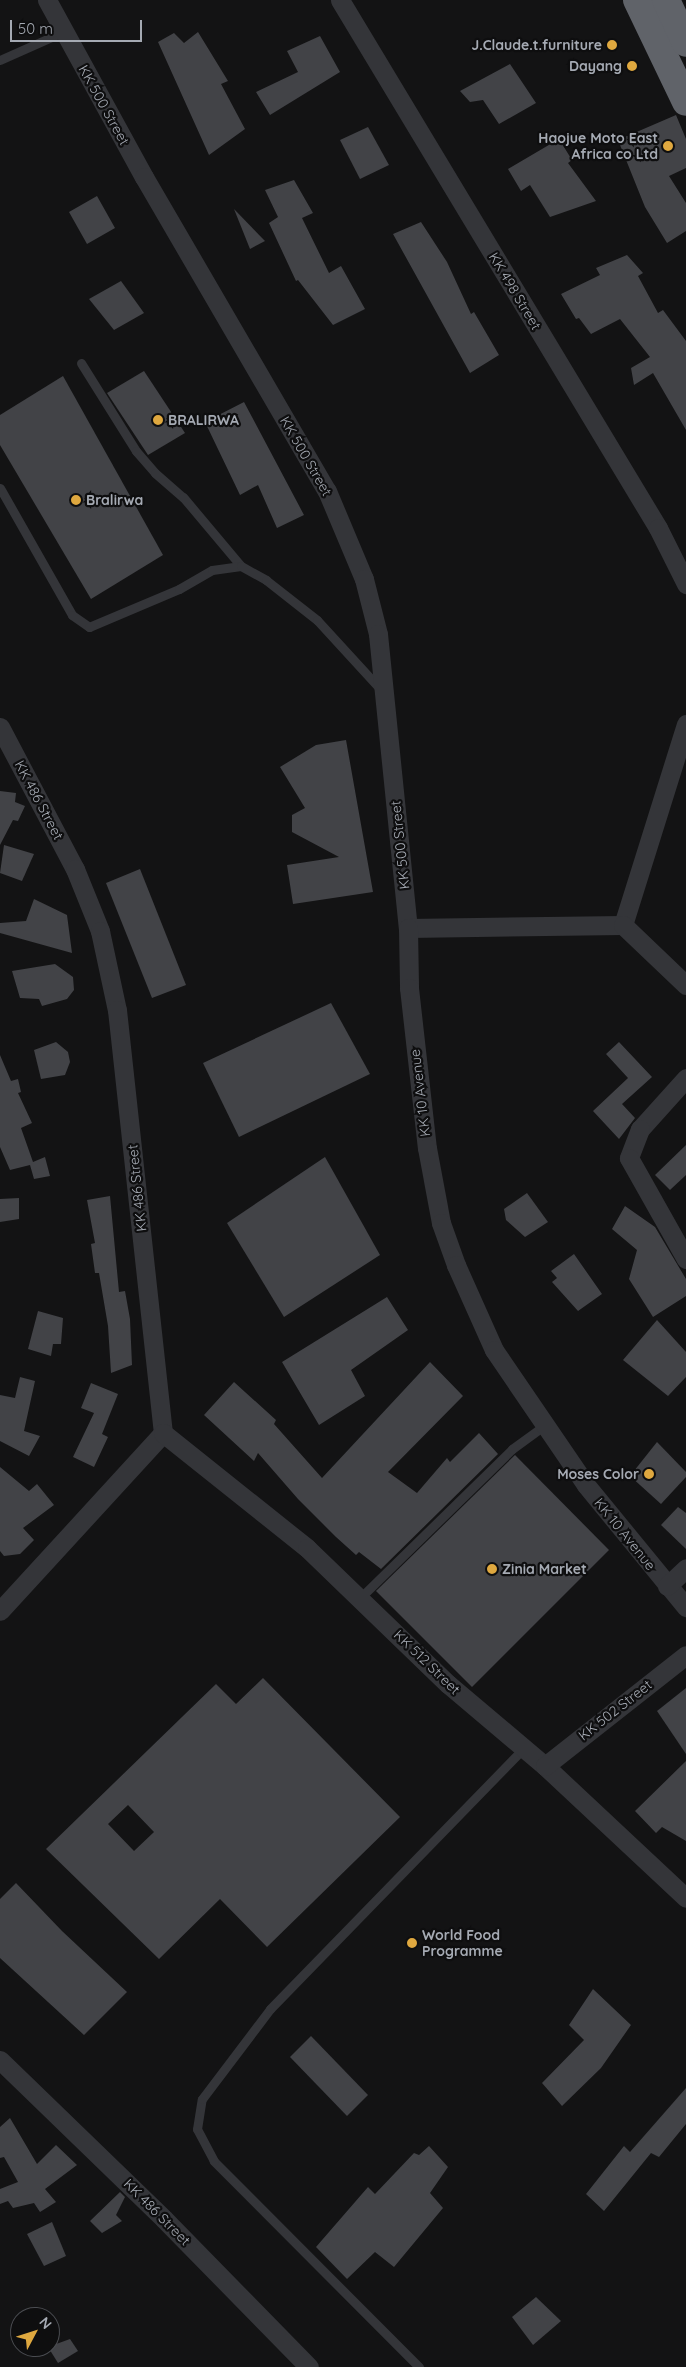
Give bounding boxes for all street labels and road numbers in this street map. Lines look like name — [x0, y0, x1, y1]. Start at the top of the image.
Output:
street label: KK 500 Street — [75, 62, 133, 148]
street label: KK 498 Street — [485, 249, 545, 333]
street label: KK 500 Street — [276, 413, 336, 499]
street label: KK 486 Street — [11, 758, 67, 842]
street label: KK 500 Street — [387, 800, 413, 890]
street label: KK 10 Avenue — [406, 1048, 434, 1138]
street label: KK 486 Street — [124, 1144, 150, 1232]
street label: KK 10 Avenue — [591, 1495, 659, 1573]
street label: KK 512 Street — [390, 1626, 464, 1698]
street label: KK 502 Street — [575, 1676, 655, 1744]
street label: KK 486 Street — [120, 2175, 194, 2249]

